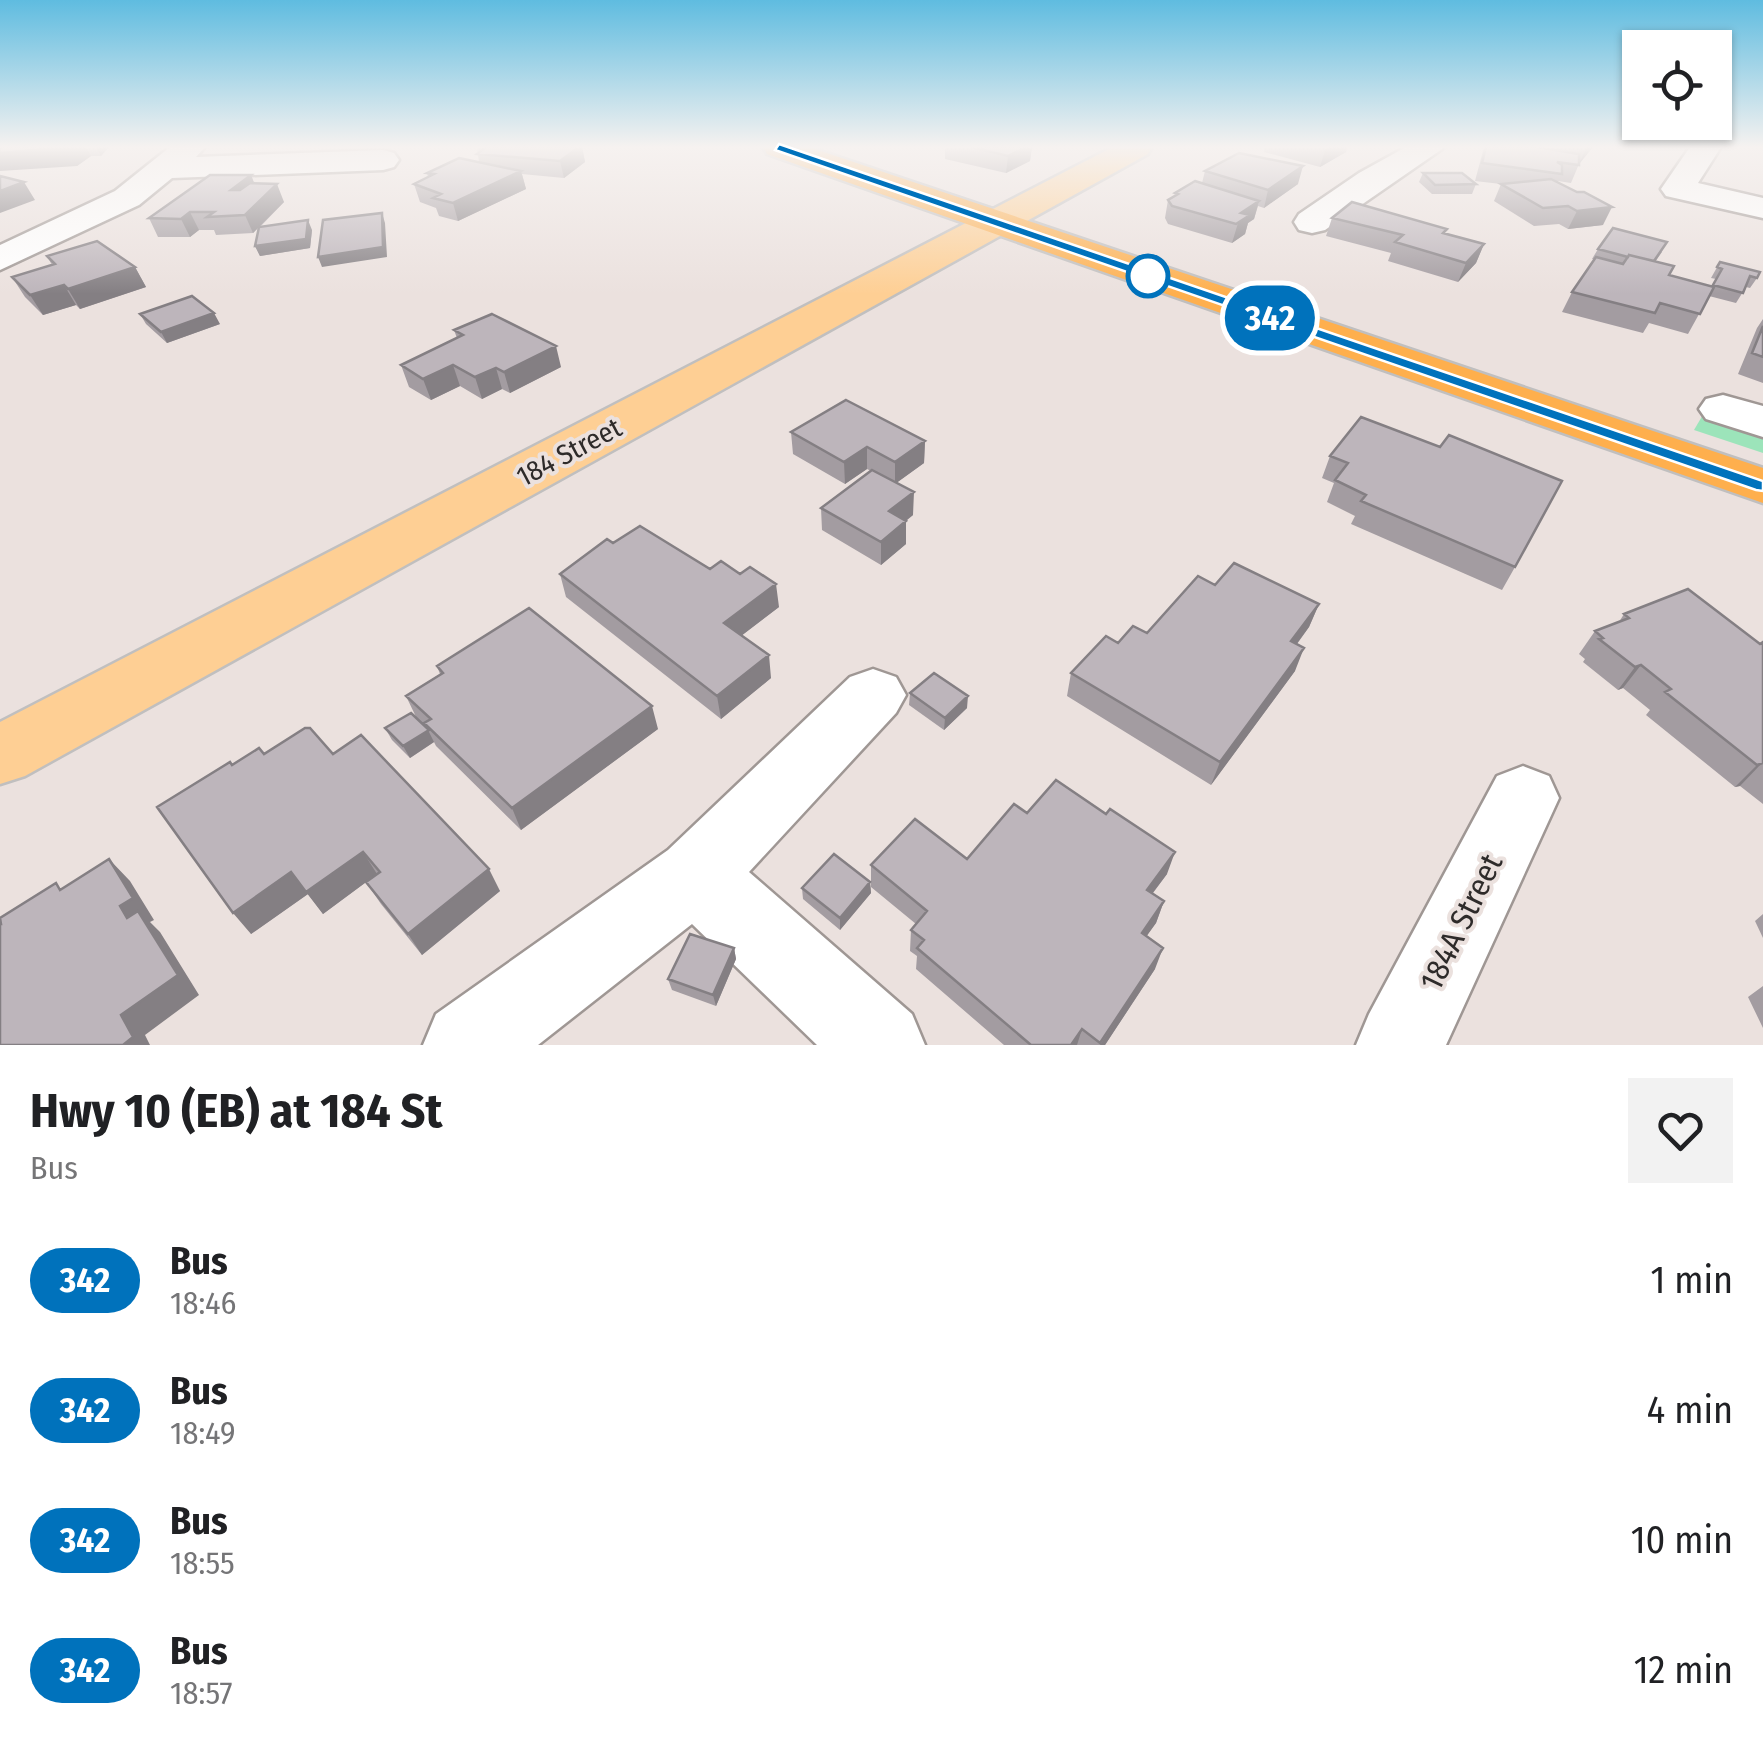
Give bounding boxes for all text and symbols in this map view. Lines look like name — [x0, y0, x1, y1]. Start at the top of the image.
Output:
map controls — [1622, 30, 1732, 140]
button: locate — [1622, 30, 1732, 140]
unlabelled marker — [1127, 255, 1169, 297]
line badge: 342 — [1212, 286, 1328, 350]
text: 342 — [1245, 297, 1295, 339]
street label: 184 Street — [511, 410, 628, 493]
street label: 184A Street — [1412, 847, 1511, 996]
button: heart — [1628, 1078, 1733, 1183]
text: Hwy 10 (EB) at 184 St — [30, 1082, 442, 1140]
text: Bus — [30, 1149, 78, 1187]
text: Bus — [170, 1238, 228, 1284]
text: 1 min — [1650, 1257, 1733, 1303]
text: 342 — [60, 1259, 110, 1301]
text: 18:46 — [170, 1284, 236, 1322]
text: Bus — [170, 1368, 228, 1414]
text: 4 min — [1647, 1387, 1733, 1433]
text: 342 — [60, 1389, 110, 1431]
text: 18:49 — [170, 1414, 236, 1452]
text: Bus — [170, 1498, 228, 1544]
text: 10 min — [1631, 1517, 1733, 1563]
text: 342 — [60, 1519, 110, 1561]
text: 18:55 — [170, 1544, 235, 1582]
text: Bus — [170, 1628, 228, 1674]
text: 12 min — [1634, 1647, 1733, 1693]
text: 342 — [60, 1649, 110, 1691]
text: 18:57 — [170, 1674, 232, 1712]

